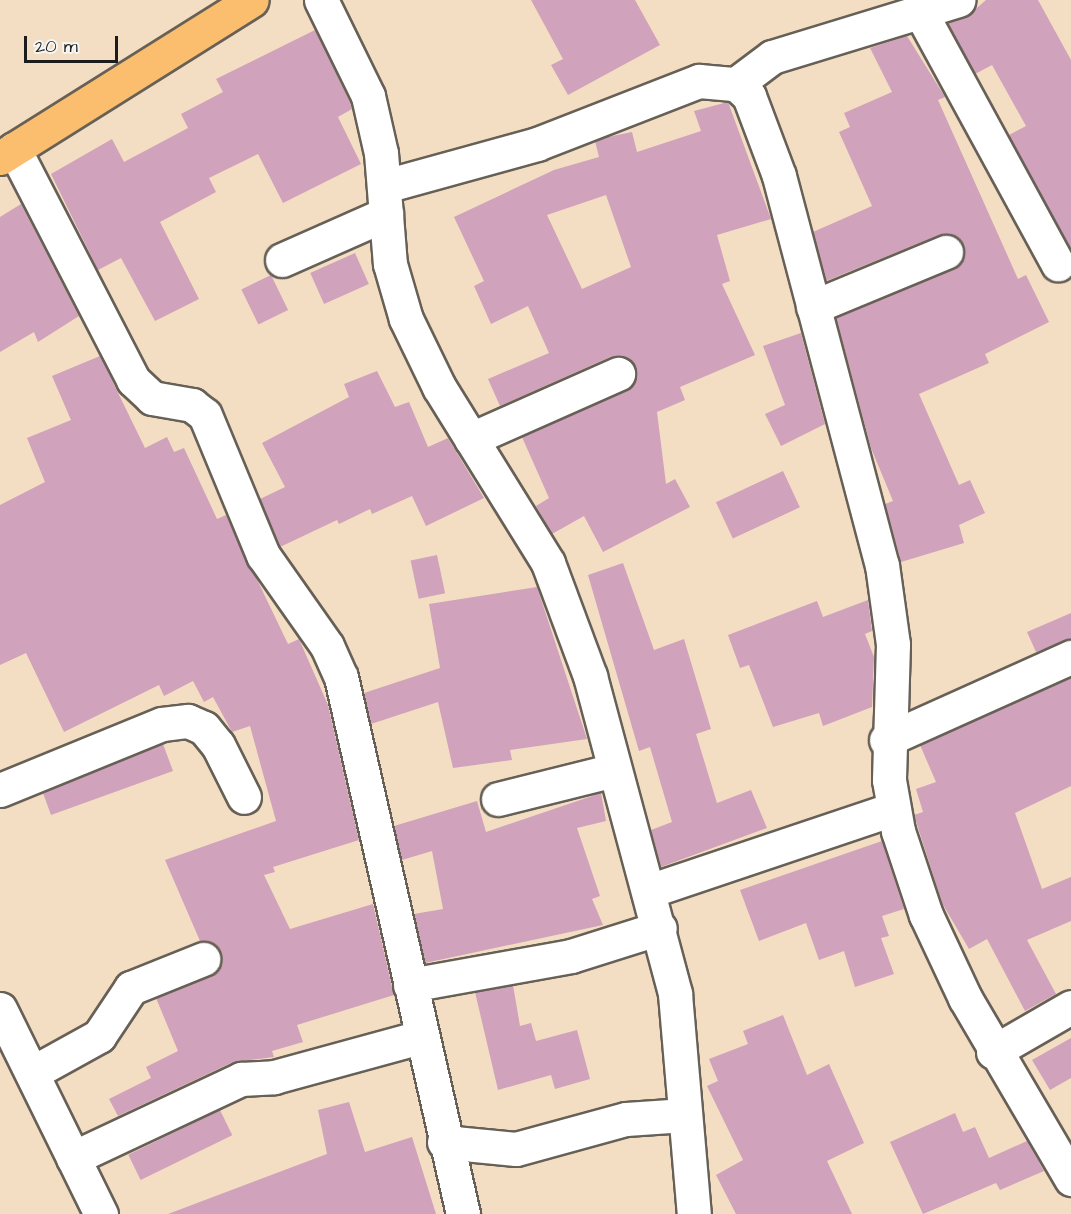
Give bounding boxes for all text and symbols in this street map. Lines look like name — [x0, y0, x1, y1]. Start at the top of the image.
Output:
scale bar — [27, 24, 122, 62]
text: 20 m — [35, 34, 78, 59]

